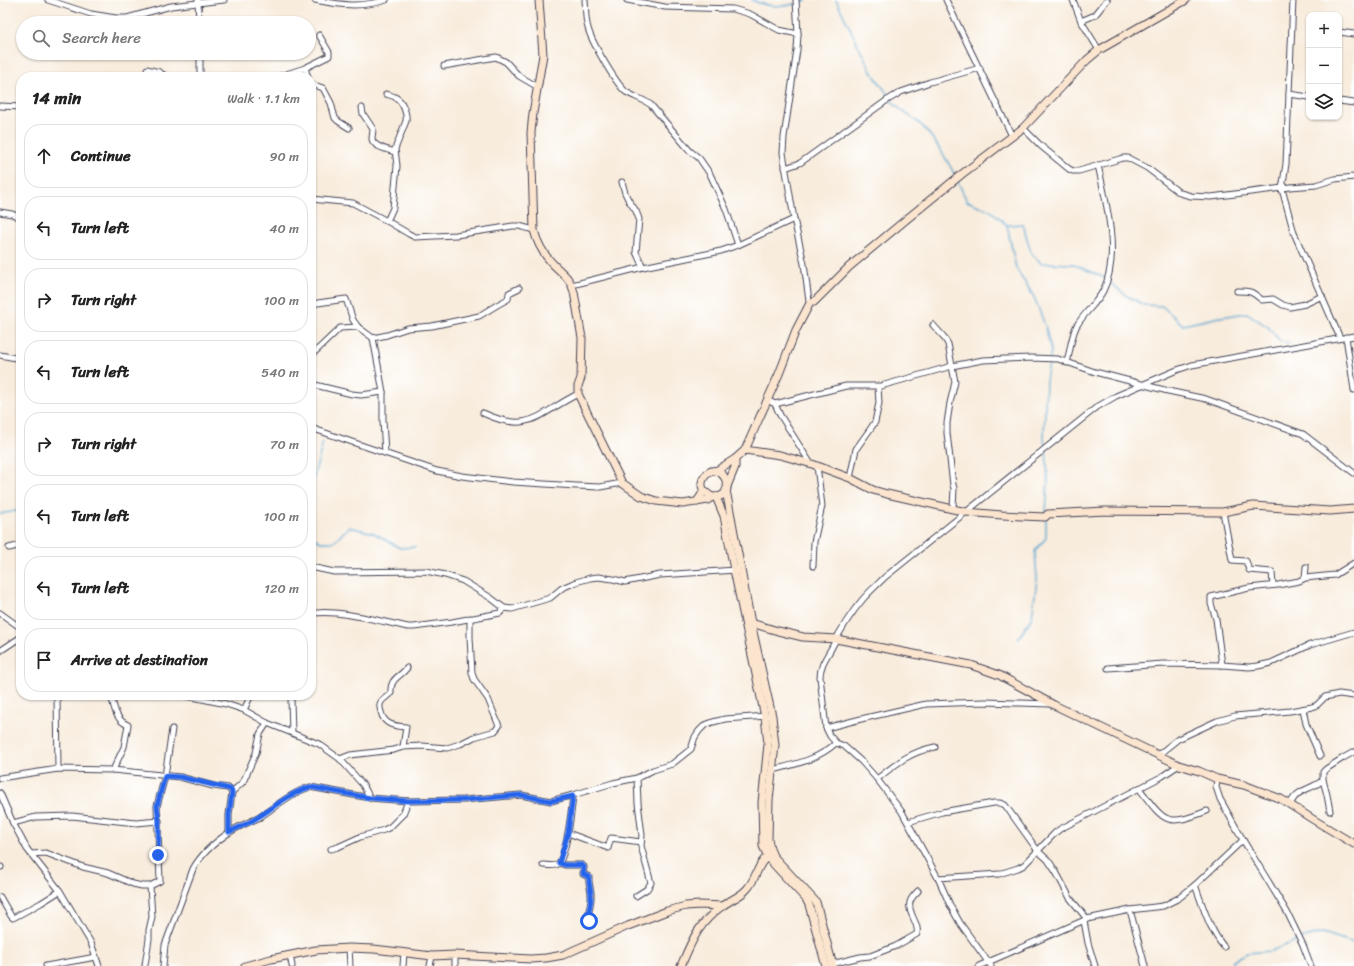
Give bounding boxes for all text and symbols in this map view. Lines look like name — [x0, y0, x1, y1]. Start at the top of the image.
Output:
map controls — [1306, 12, 1342, 120]
button: + — [1306, 12, 1342, 48]
search box — [16, 16, 316, 60]
text: Search here — [62, 25, 141, 51]
icon: search — [30, 27, 52, 49]
button: − — [1306, 48, 1342, 84]
text: 14 min — [32, 83, 81, 113]
button: layers — [1306, 84, 1342, 120]
text: Walk · 1.1 km — [227, 87, 300, 110]
text: Continue — [71, 143, 131, 169]
icon: ahead — [33, 145, 55, 167]
text: 90 m — [269, 145, 299, 168]
text: Turn left — [71, 215, 129, 241]
icon: left — [33, 217, 55, 239]
text: 40 m — [269, 217, 299, 240]
text: Turn right — [71, 287, 136, 313]
icon: right — [33, 289, 55, 311]
text: 100 m — [264, 289, 299, 312]
text: Turn left — [71, 359, 129, 385]
icon: left — [33, 361, 55, 383]
text: 540 m — [261, 361, 299, 384]
text: Turn right — [71, 431, 136, 457]
icon: right — [33, 433, 55, 455]
text: 70 m — [270, 433, 299, 456]
text: Turn left — [71, 503, 129, 529]
icon: left — [33, 505, 55, 527]
text: 100 m — [264, 505, 299, 528]
text: Turn left — [71, 575, 129, 601]
icon: left — [33, 577, 55, 599]
text: 120 m — [264, 577, 299, 600]
text: Arrive at destination — [71, 647, 208, 673]
icon: arrive — [33, 649, 55, 671]
route end — [149, 846, 167, 864]
route start — [580, 912, 598, 930]

